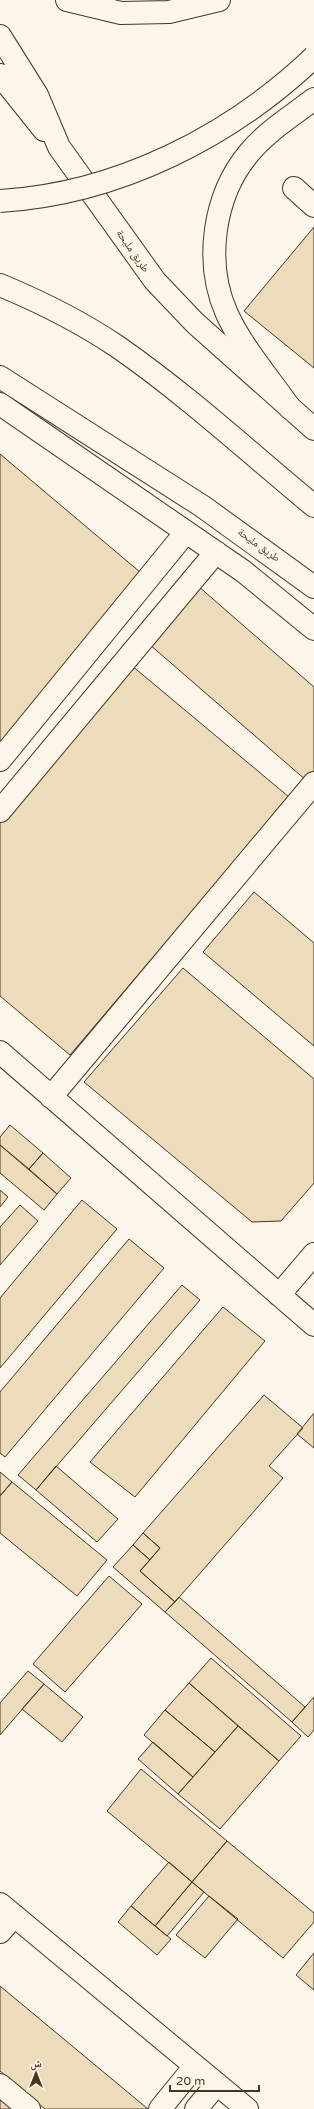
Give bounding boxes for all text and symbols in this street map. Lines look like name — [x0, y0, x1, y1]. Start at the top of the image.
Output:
street label: طريق مليحة — [114, 227, 152, 275]
street label: طريق مليحة — [235, 525, 283, 565]
north arrow — [16, 2053, 56, 2093]
text: ش — [30, 2057, 42, 2071]
scale bar — [170, 2067, 259, 2093]
text: 20 m — [176, 2074, 205, 2088]

